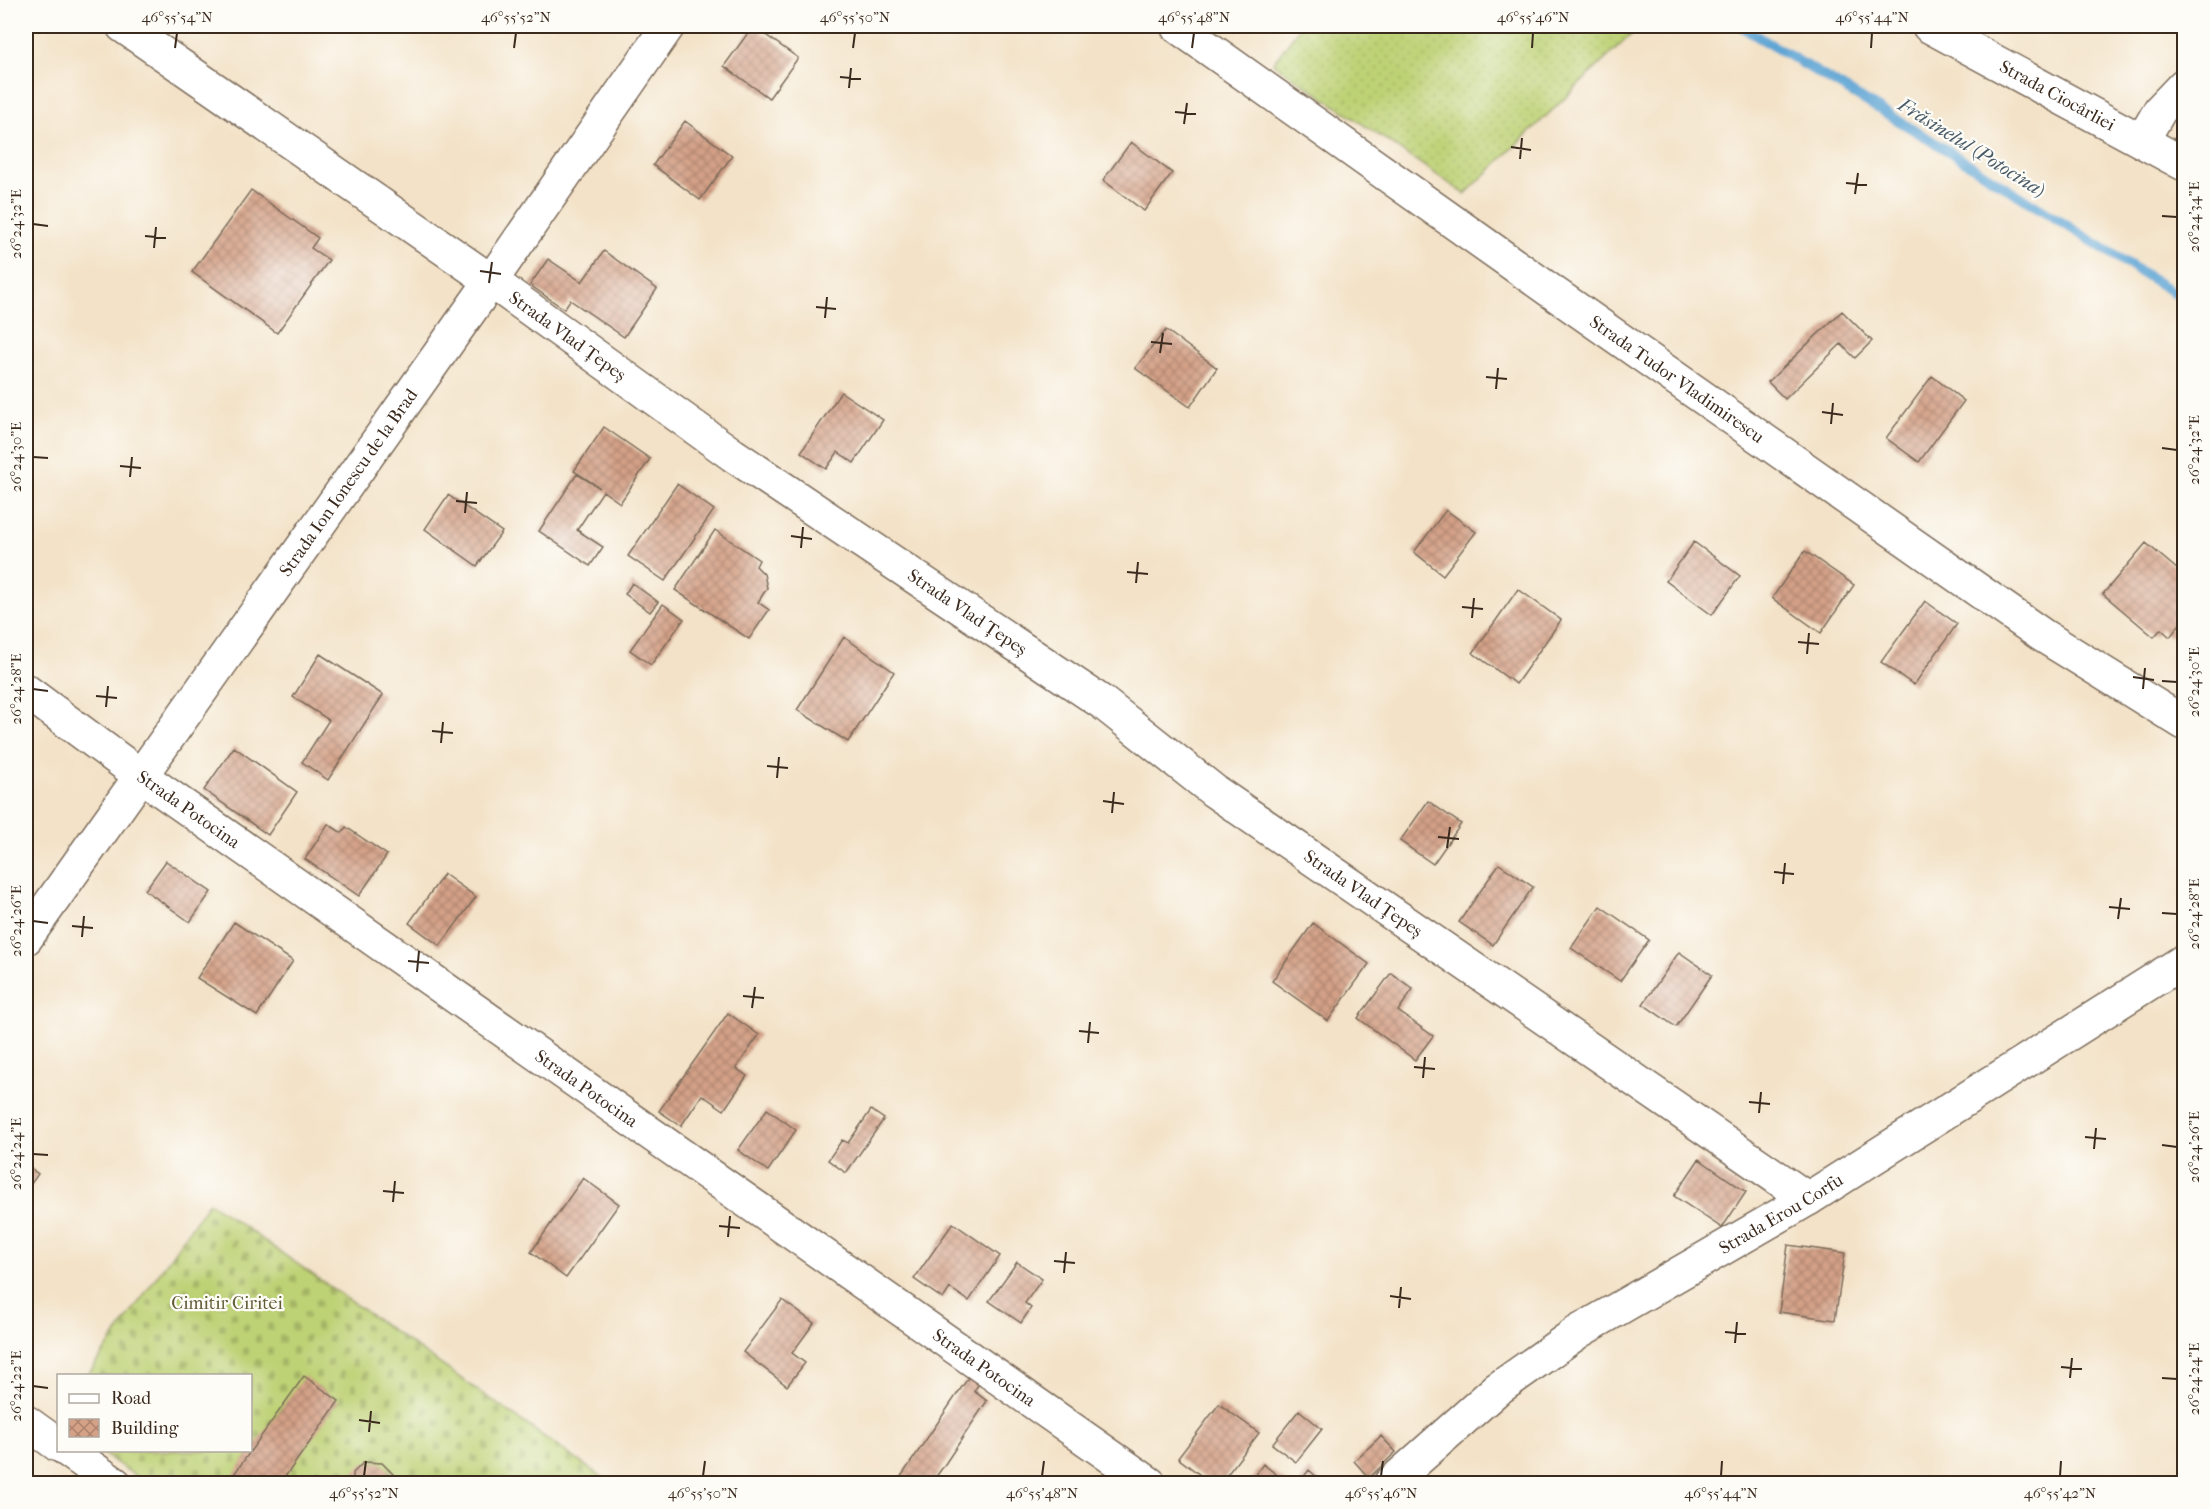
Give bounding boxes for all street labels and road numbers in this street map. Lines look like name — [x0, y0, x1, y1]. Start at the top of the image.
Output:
street label: Strada Ciocârliei — [1996, 56, 2119, 136]
street label: Strada Vlad Țepeș — [505, 287, 630, 386]
street label: Strada Tudor Vladimirescu — [1585, 311, 1768, 448]
street label: Strada Ion Ionescu de la Brad — [275, 385, 422, 581]
street label: Strada Vlad Țepeș — [904, 565, 1031, 660]
street label: Strada Potocina — [133, 766, 244, 853]
street label: Strada Vlad Țepeș — [1300, 846, 1427, 942]
street label: Strada Potocina — [531, 1046, 642, 1133]
street label: Strada Erou Corfu — [1716, 1169, 1847, 1259]
street label: Strada Potocina — [928, 1325, 1040, 1412]

